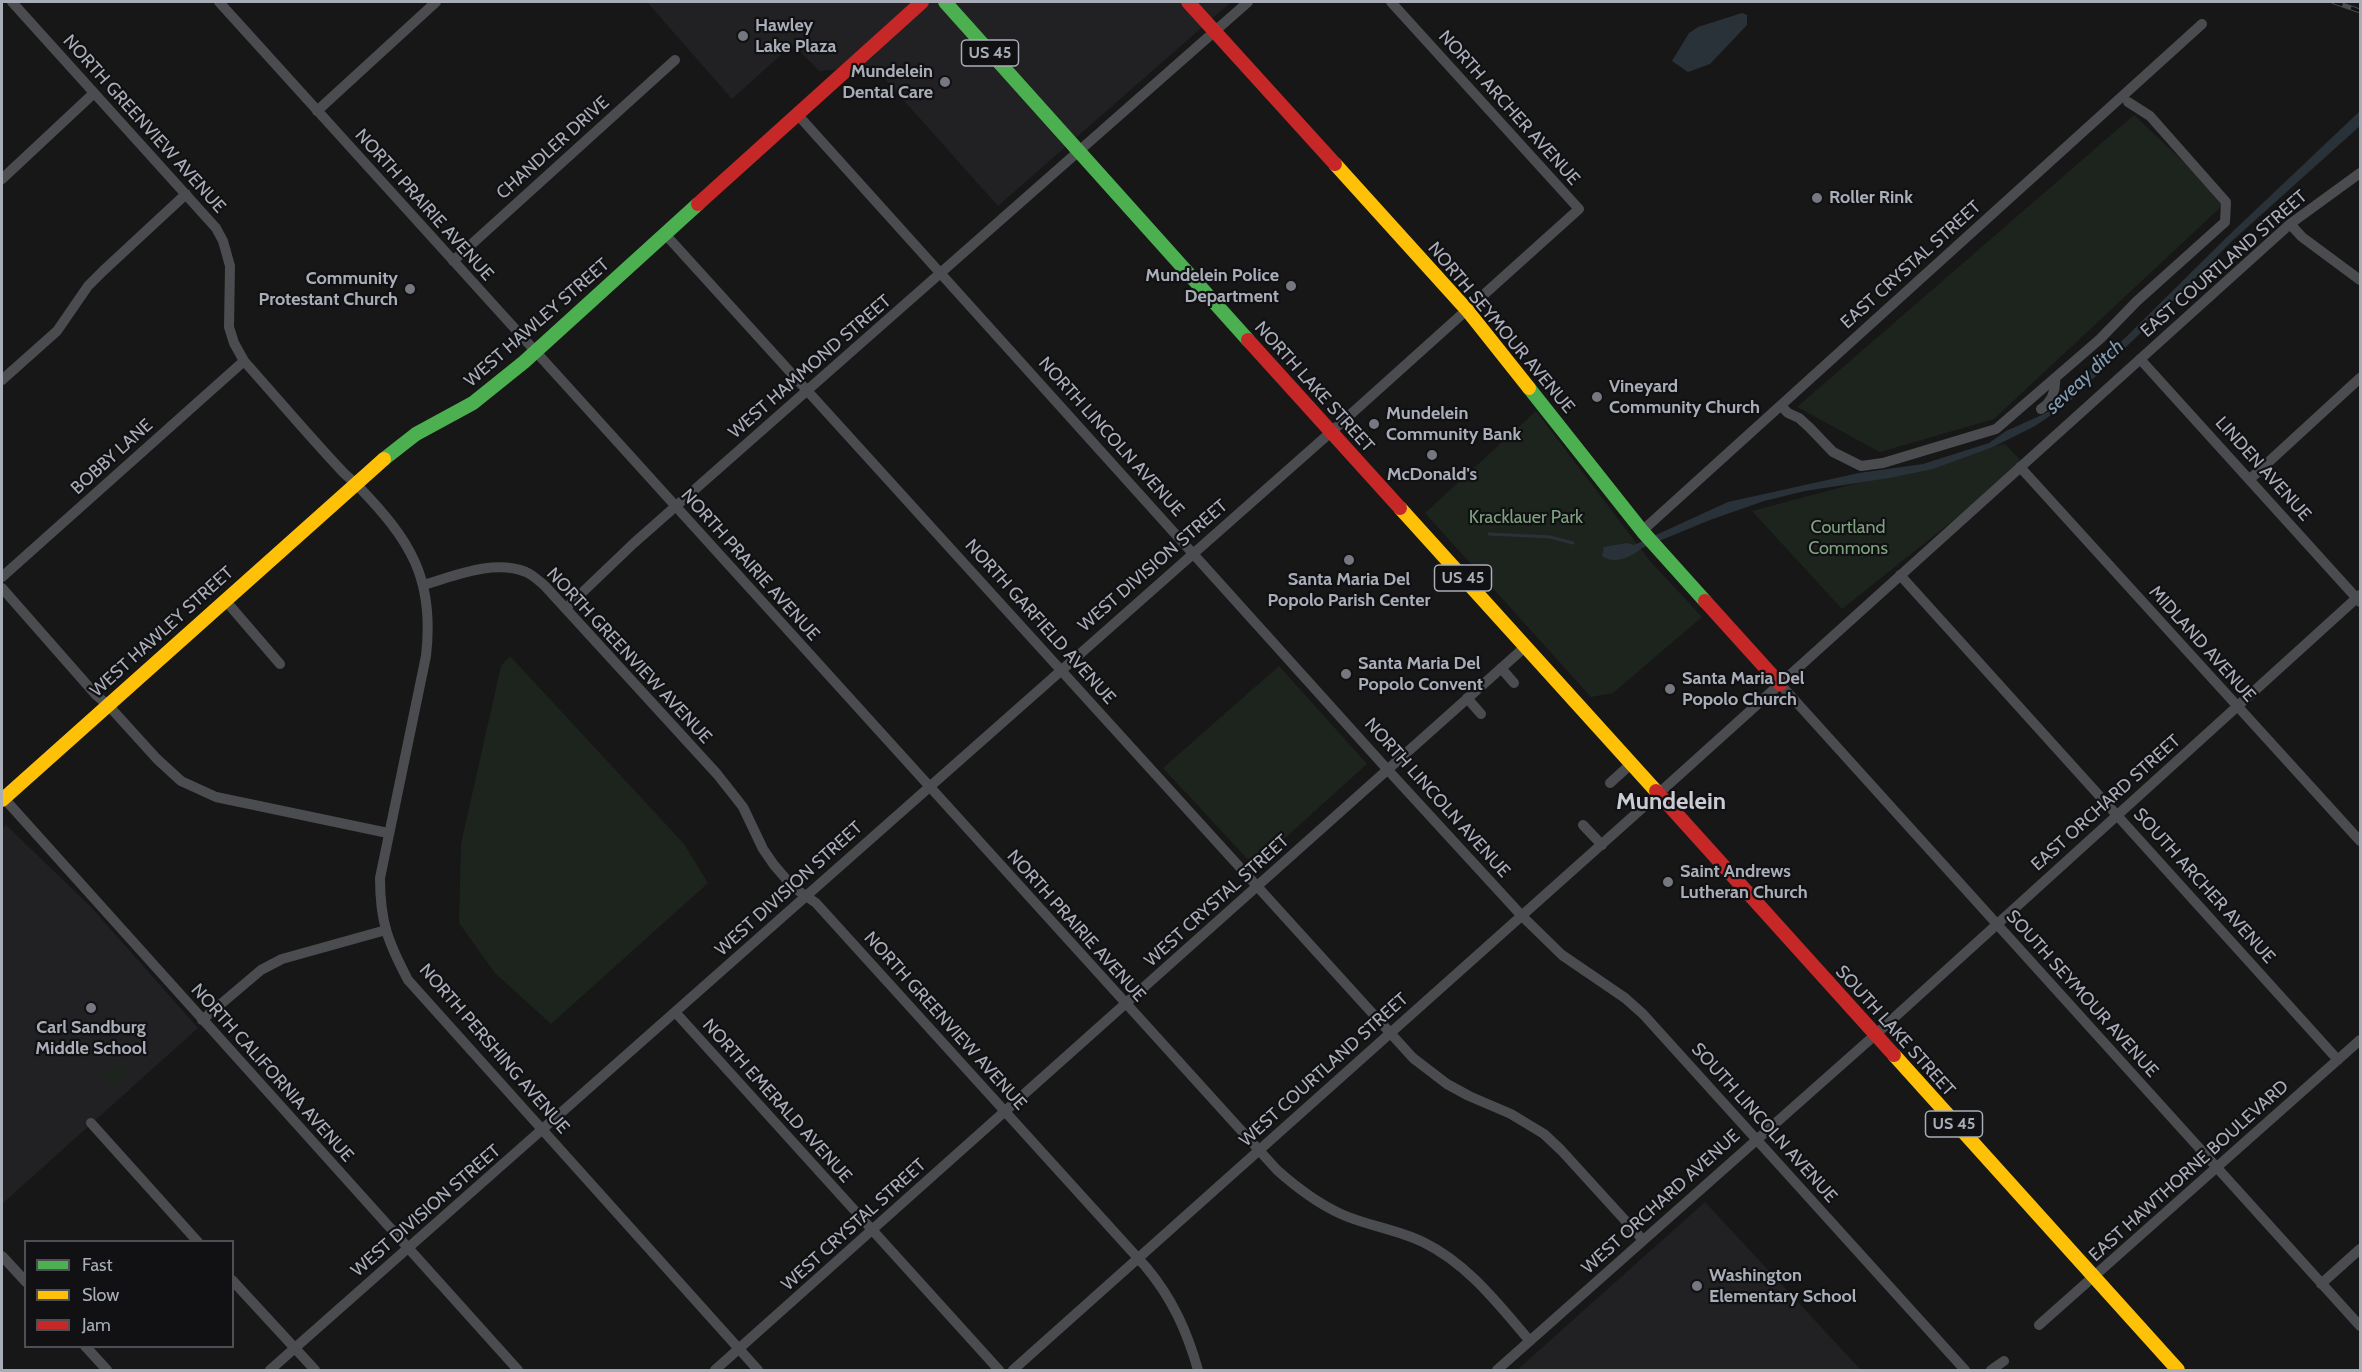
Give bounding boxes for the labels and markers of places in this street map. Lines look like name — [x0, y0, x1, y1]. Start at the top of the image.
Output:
place label: Hawley Lake Plaza — [755, 15, 836, 57]
marker: Hawley Lake Plaza — [736, 29, 750, 43]
place label: Mundelein Dental Care — [842, 61, 933, 104]
marker: Mundelein Dental Care — [938, 75, 952, 89]
place label: Roller Rink — [1829, 187, 1913, 209]
marker: Roller Rink — [1810, 191, 1824, 205]
place label: Mundelein Police Department — [1145, 265, 1279, 308]
place label: Community Protestant Church — [259, 268, 398, 310]
marker: Mundelein Police Department — [1284, 279, 1298, 293]
marker: Community Protestant Church — [403, 282, 417, 296]
place label: Vineyard Community Church — [1609, 376, 1760, 418]
marker: Vineyard Community Church — [1590, 390, 1604, 404]
place label: Mundelein Community Bank — [1386, 403, 1521, 446]
marker: Mundelein Community Bank — [1367, 417, 1381, 431]
marker: McDonald's — [1425, 448, 1439, 462]
place label: McDonald's — [1387, 464, 1477, 486]
marker: Santa Maria Del Popolo Parish Center — [1342, 553, 1356, 567]
place label: Santa Maria Del Popolo Parish Center — [1268, 569, 1430, 612]
place label: Santa Maria Del Popolo Convent — [1358, 653, 1483, 696]
marker: Santa Maria Del Popolo Convent — [1339, 667, 1353, 681]
place label: Santa Maria Del Popolo Church — [1682, 668, 1804, 710]
marker: Santa Maria Del Popolo Church — [1663, 682, 1677, 696]
place label: Saint Andrews Lutheran Church — [1680, 861, 1808, 904]
marker: Saint Andrews Lutheran Church — [1661, 875, 1675, 889]
marker: Carl Sandburg Middle School — [84, 1001, 98, 1015]
place label: Carl Sandburg Middle School — [35, 1017, 147, 1060]
place label: Washington Elementary School — [1709, 1265, 1856, 1308]
marker: Washington Elementary School — [1690, 1279, 1704, 1293]

